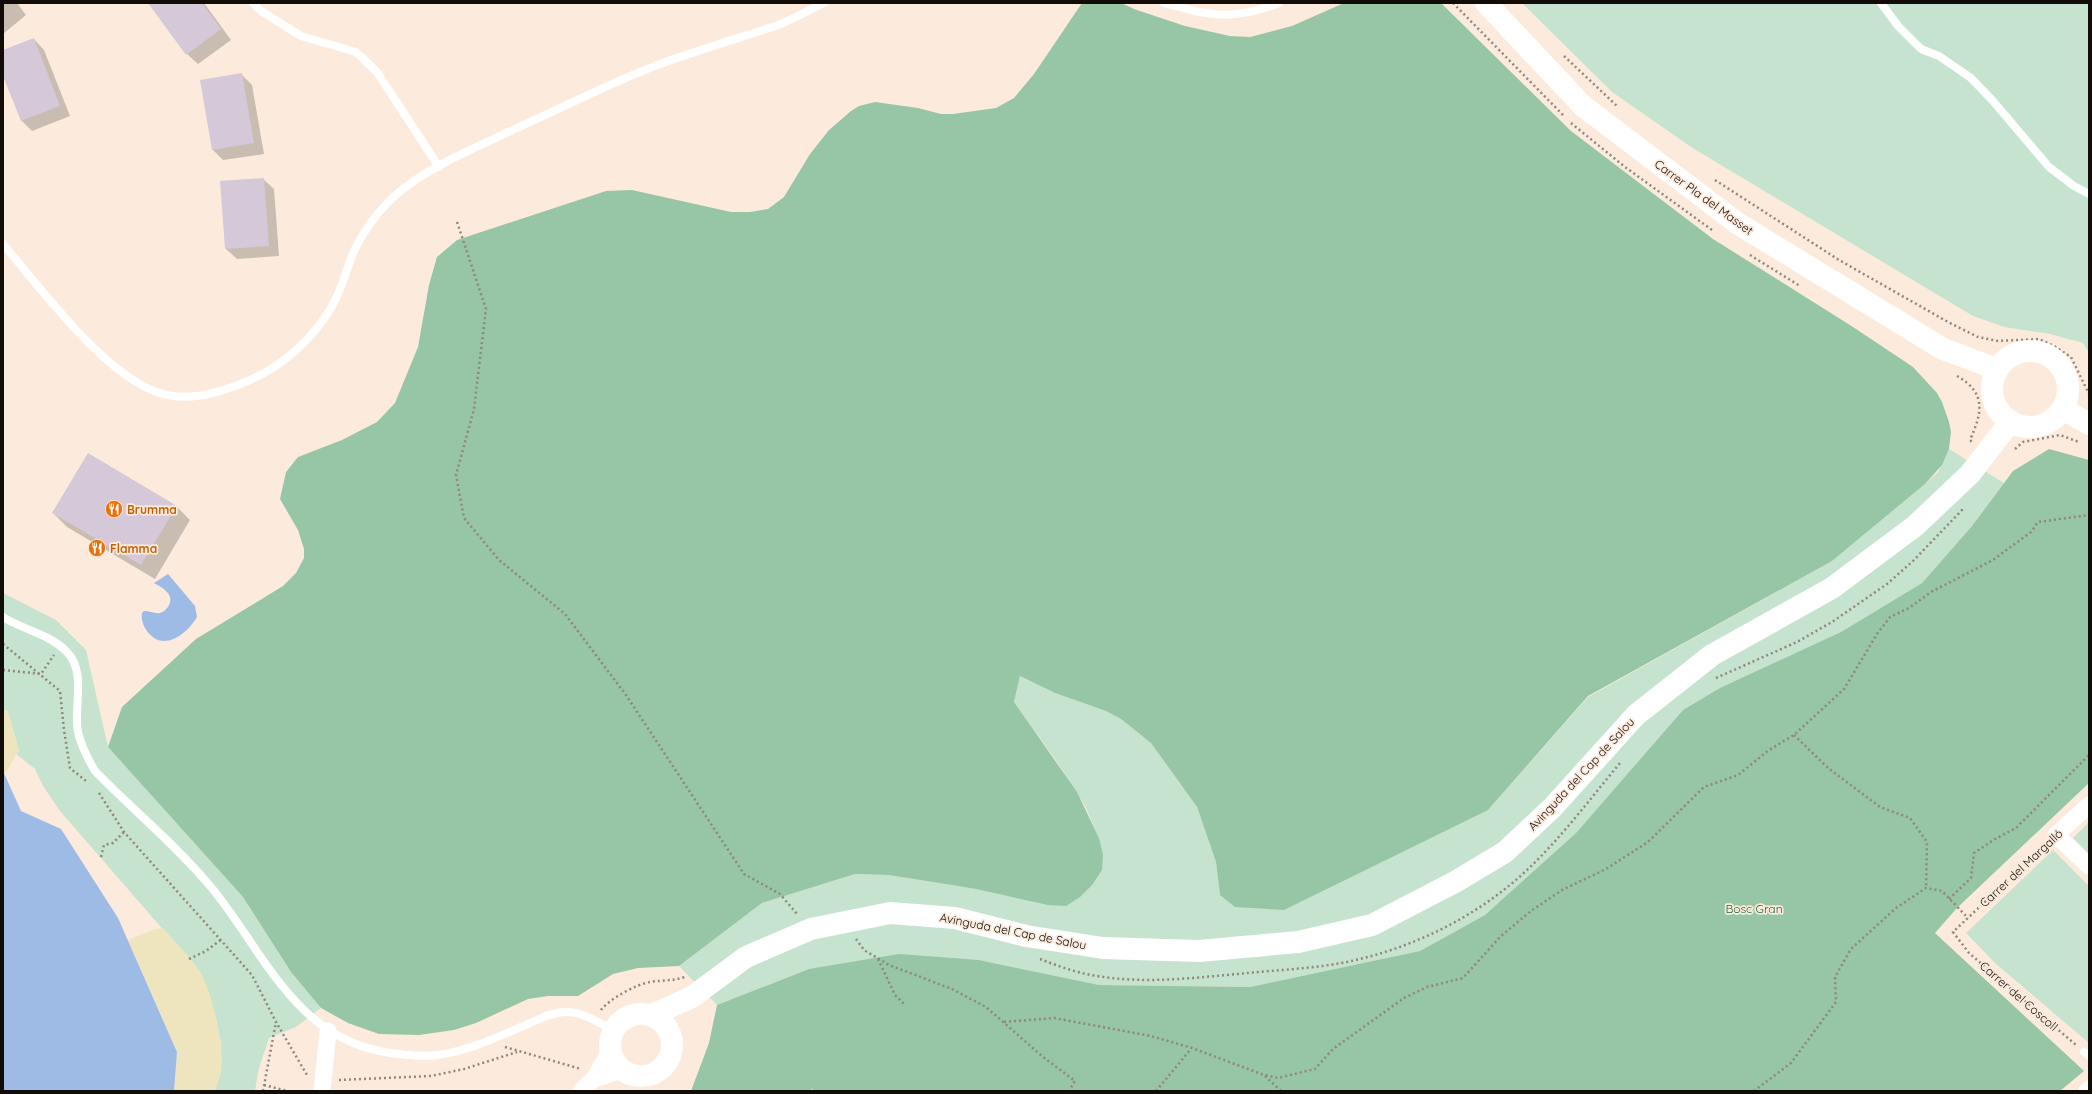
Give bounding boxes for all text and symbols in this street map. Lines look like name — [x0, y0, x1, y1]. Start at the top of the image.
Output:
street label: Carrer Pla del Masset — [1652, 156, 1756, 238]
restaurant icon: Brumma — [104, 499, 124, 519]
place label: Brumma — [127, 502, 177, 517]
restaurant icon: Flamma — [87, 538, 107, 558]
place label: Flamma — [110, 541, 157, 556]
street label: Avinguda del Cap de Salou — [1525, 714, 1637, 834]
street label: Carrer del Margalló — [1976, 826, 2066, 910]
park label: Bosc Gran — [1725, 901, 1783, 916]
street label: Avinguda del Cap de Salou — [938, 909, 1088, 953]
street label: Carrer del Coscoll — [1977, 958, 2061, 1034]

